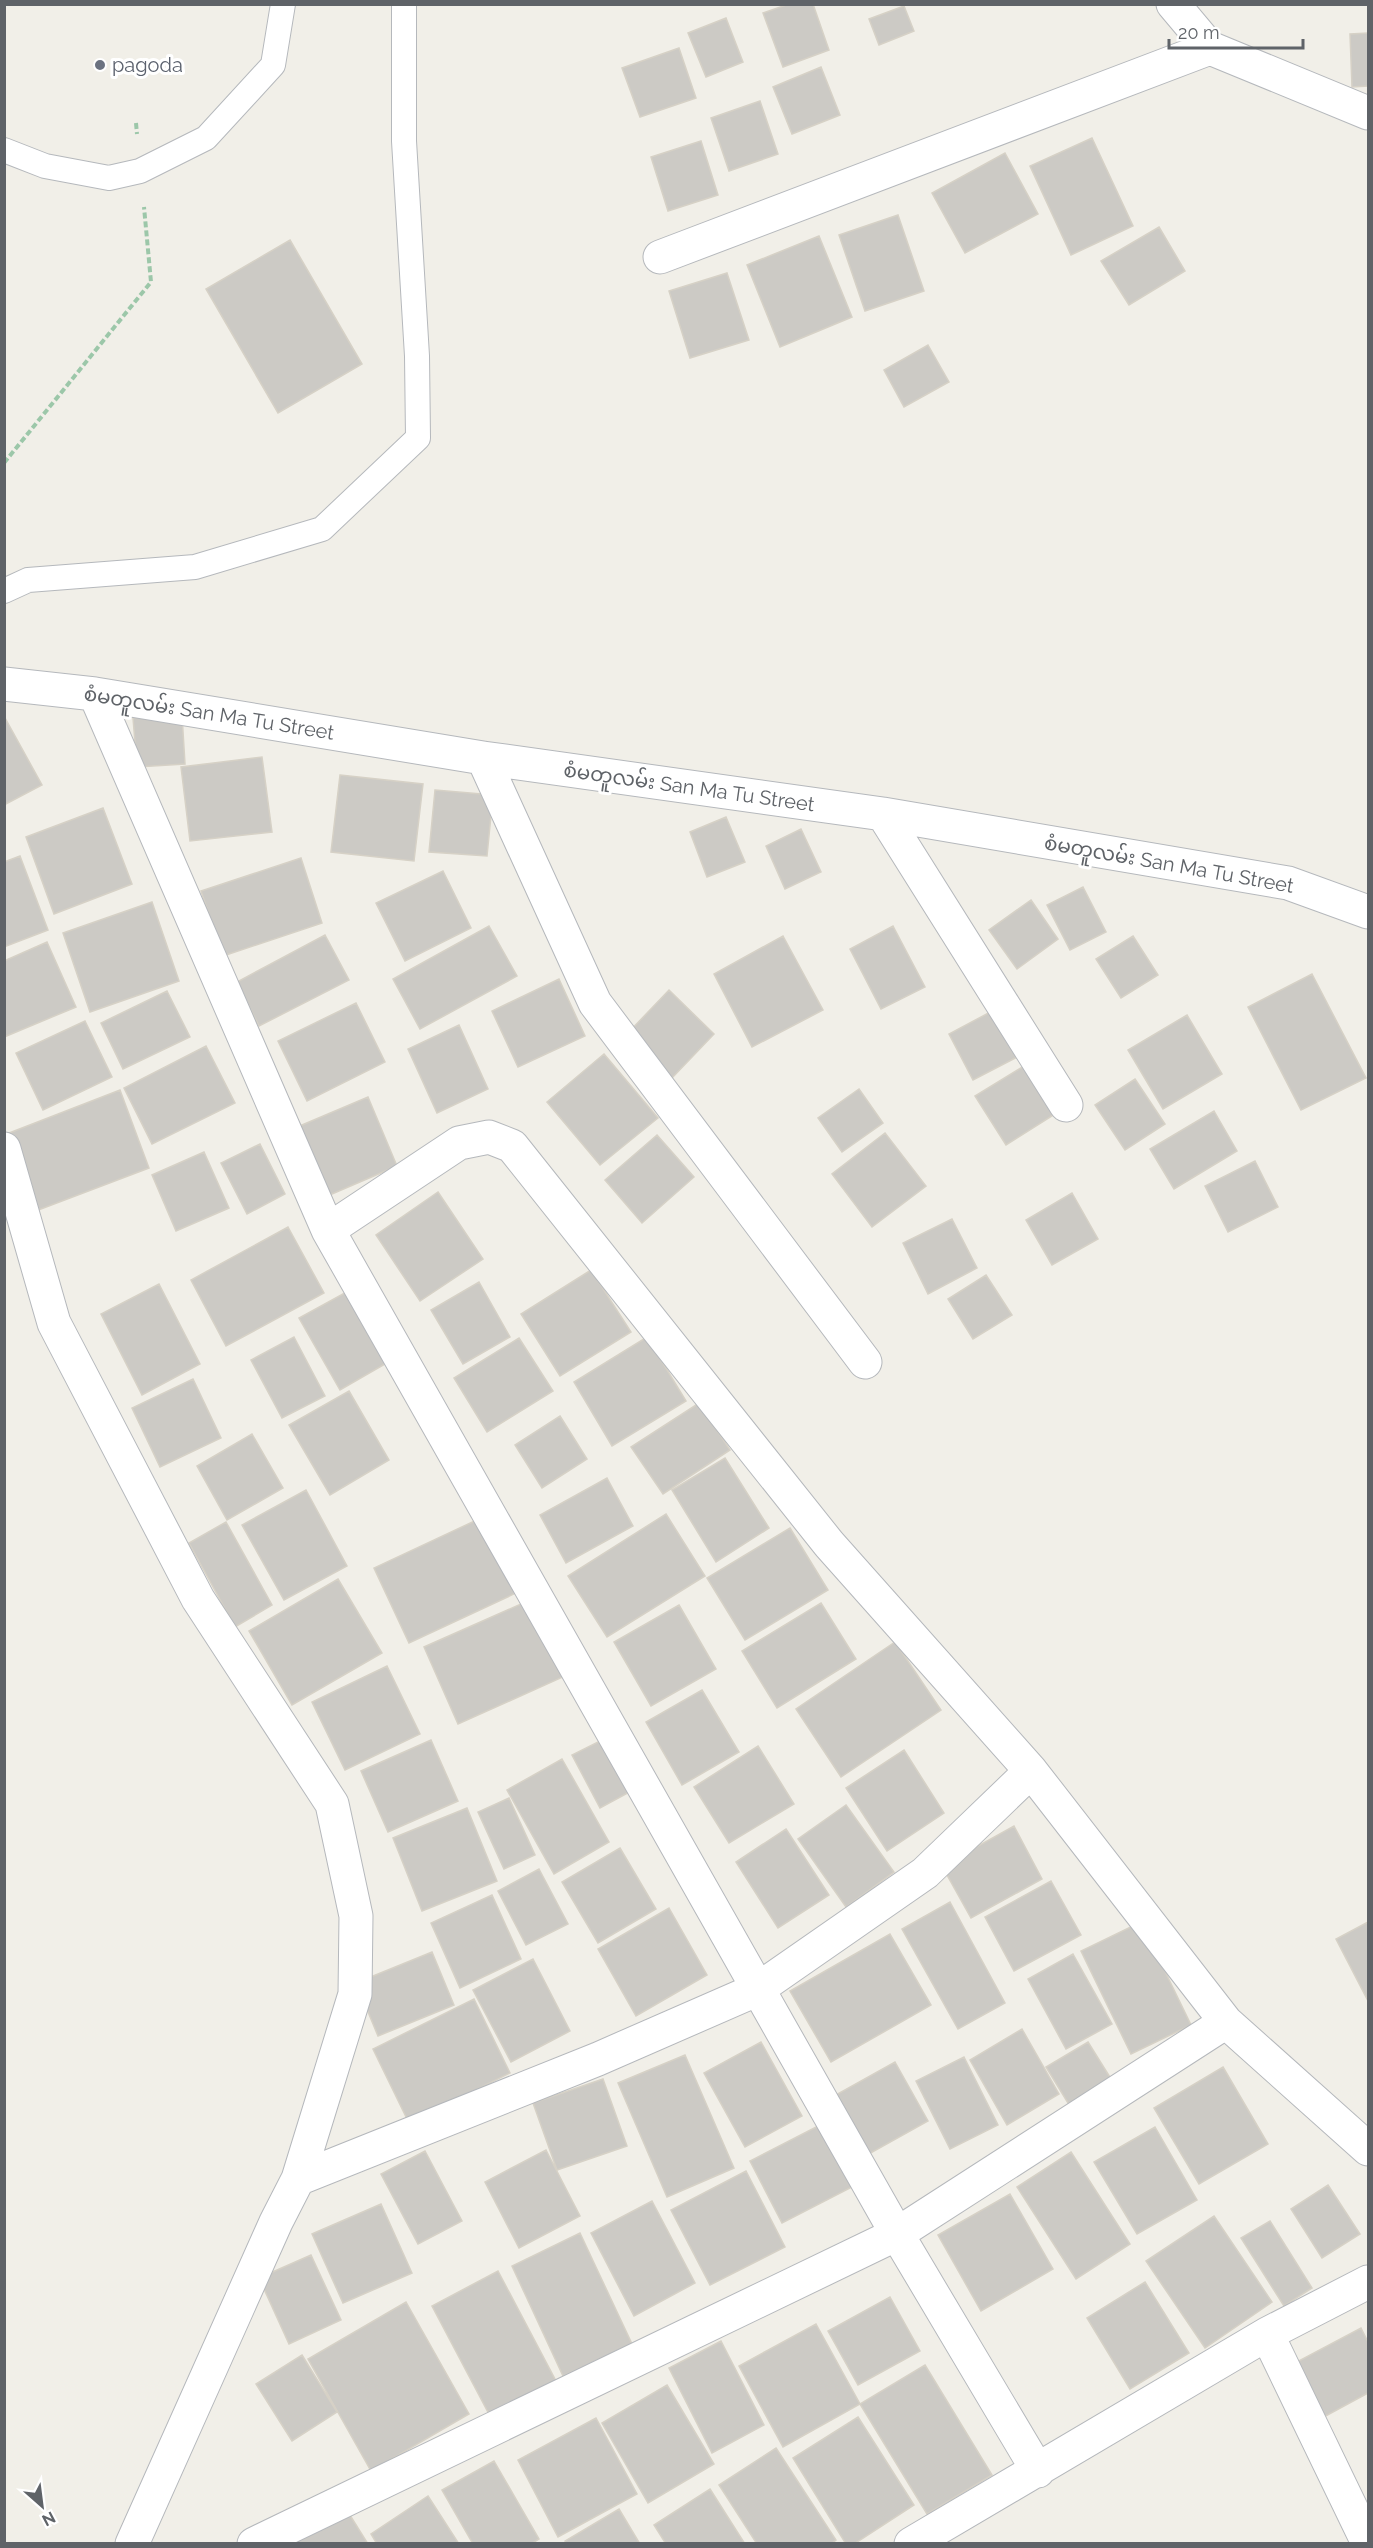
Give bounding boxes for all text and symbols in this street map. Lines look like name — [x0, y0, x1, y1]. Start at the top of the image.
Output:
scale bar — [1169, 12, 1302, 50]
text: 20 m — [1178, 22, 1220, 43]
place label: pagoda — [112, 53, 183, 77]
marker: pagoda — [93, 58, 107, 72]
street label: စံမတူလမ်း San Ma Tu Street — [81, 679, 336, 750]
street label: စံမတူလမ်း San Ma Tu Street — [561, 756, 817, 821]
street label: စံမတူလမ်း San Ma Tu Street — [1041, 828, 1296, 903]
north arrow — [12, 2476, 72, 2536]
text: N — [39, 2508, 59, 2530]

